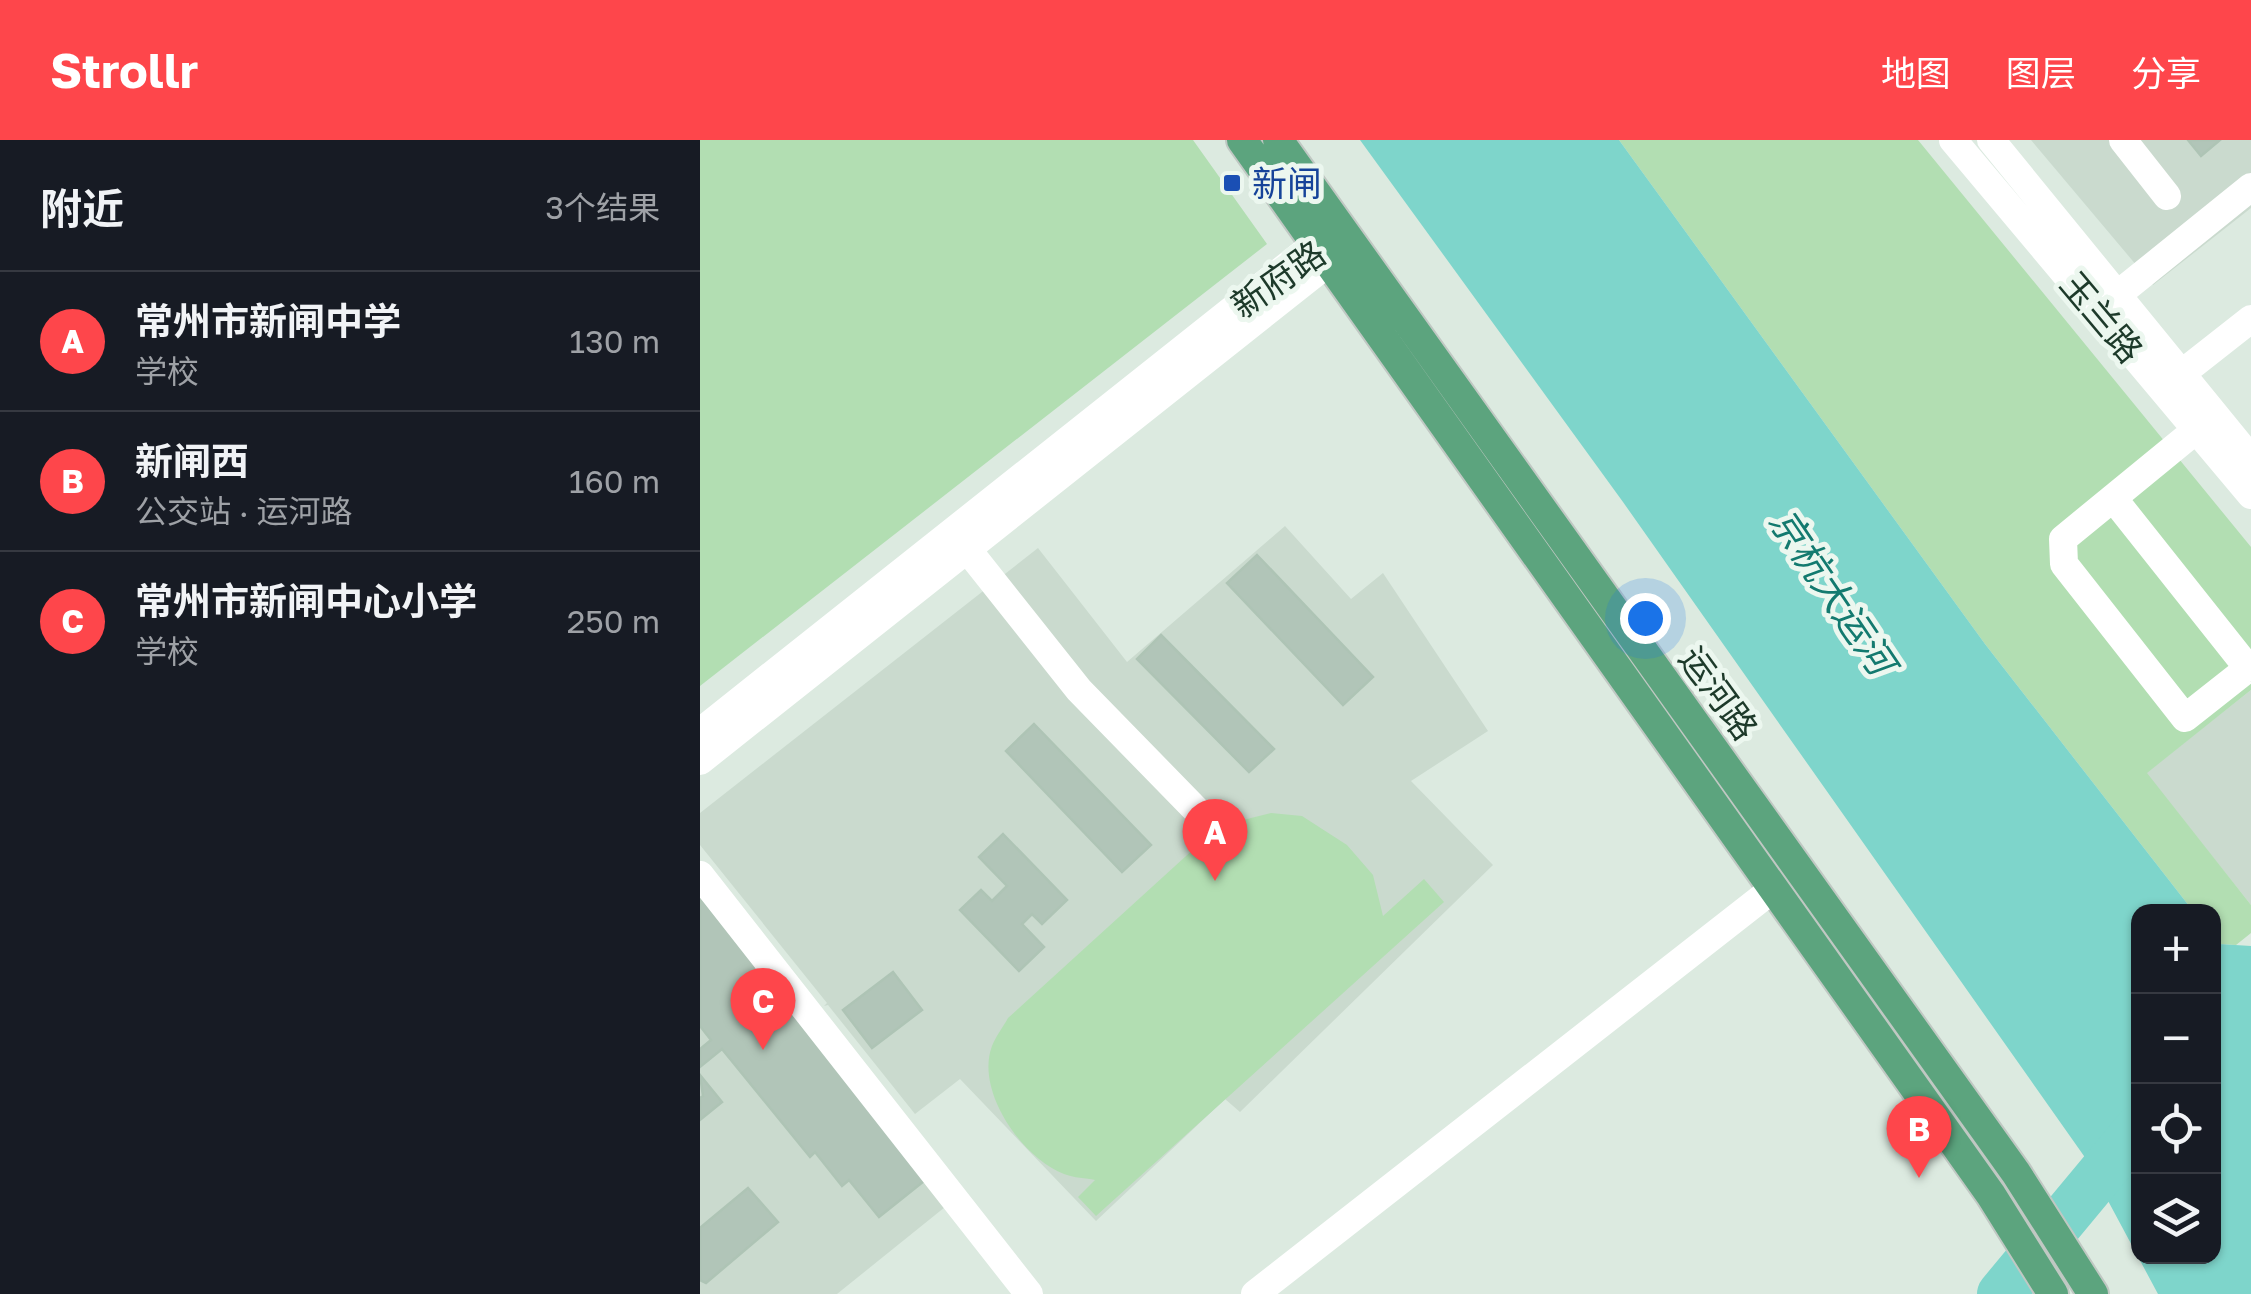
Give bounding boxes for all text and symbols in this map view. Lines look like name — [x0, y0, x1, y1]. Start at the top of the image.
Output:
text: Strollr — [50, 41, 199, 99]
text: 地图 — [1881, 52, 1951, 94]
text: 图层 — [2006, 52, 2076, 94]
text: 分享 — [2131, 52, 2201, 94]
place label: 新闸 — [1252, 162, 1322, 204]
marker: 新闸 — [1221, 172, 1243, 194]
text: 附近 — [40, 183, 124, 233]
text: 3个结果 — [545, 188, 660, 226]
street label: 新府路 — [1223, 232, 1333, 326]
street label: 玉兰路 — [2052, 263, 2152, 371]
text: 常州市新闸中学 — [135, 298, 401, 343]
text: A — [61, 322, 84, 360]
text: 130 m — [570, 322, 660, 360]
text: 学校 — [135, 352, 199, 390]
text: 新闸西 — [135, 438, 249, 483]
text: B — [61, 462, 84, 500]
text: 160 m — [569, 462, 660, 500]
text: 公交站 · 运河路 — [135, 492, 353, 530]
water label: 京杭大运河 — [1761, 500, 1909, 688]
text: 常州市新闸中心小学 — [135, 578, 477, 623]
your location — [1620, 593, 1671, 644]
text: C — [61, 602, 84, 640]
text: 250 m — [567, 602, 660, 640]
text: 学校 — [135, 632, 199, 670]
street label: 运河路 — [1671, 638, 1767, 748]
pin: A — [1182, 798, 1248, 881]
map controls — [2131, 904, 2221, 1264]
button: + — [2131, 904, 2221, 994]
pin: C — [730, 968, 796, 1050]
button: − — [2131, 994, 2221, 1084]
button: locate — [2131, 1084, 2221, 1174]
pin: B — [1886, 1096, 1952, 1178]
button: layers — [2131, 1174, 2221, 1264]

